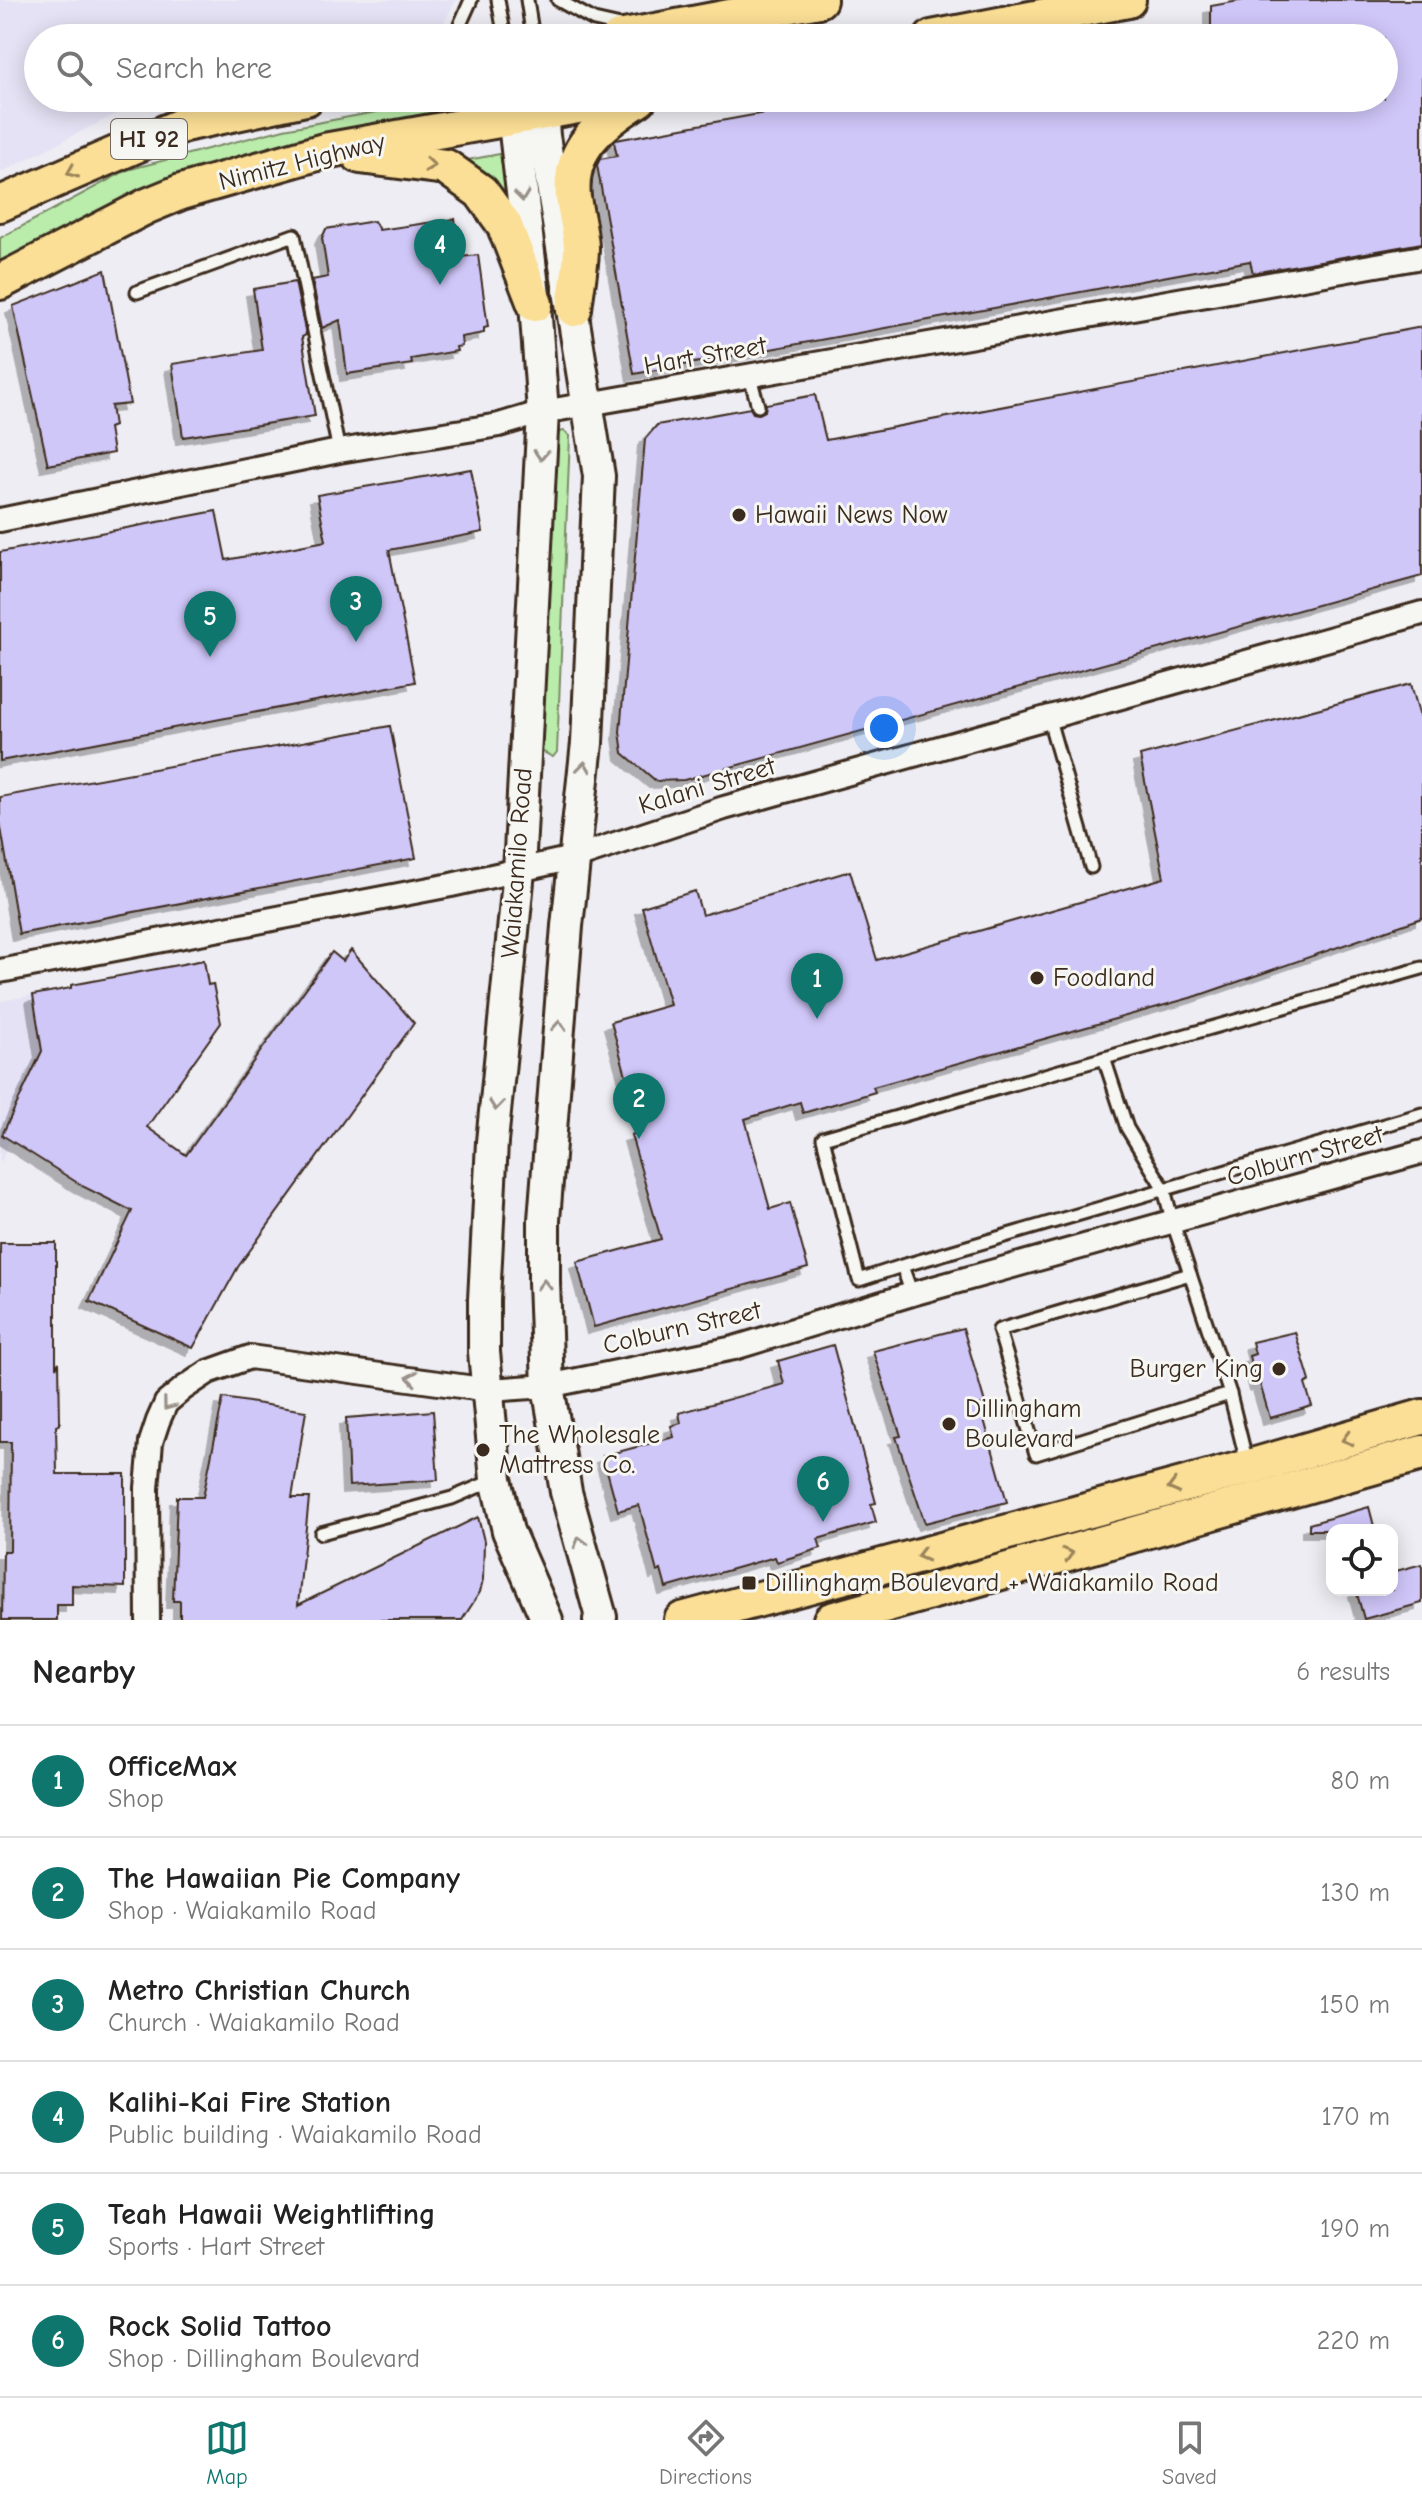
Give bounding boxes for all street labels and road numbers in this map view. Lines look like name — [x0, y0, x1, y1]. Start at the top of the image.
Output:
road number: HI 92 — [111, 119, 187, 159]
street label: Nimitz Highway — [216, 127, 389, 197]
street label: Hart Street — [641, 330, 770, 382]
street label: Kalani Street — [635, 751, 780, 821]
street label: Waiakamilo Road — [495, 767, 539, 959]
street label: Colburn Street — [1223, 1119, 1388, 1193]
street label: Colburn Street — [600, 1295, 765, 1361]

